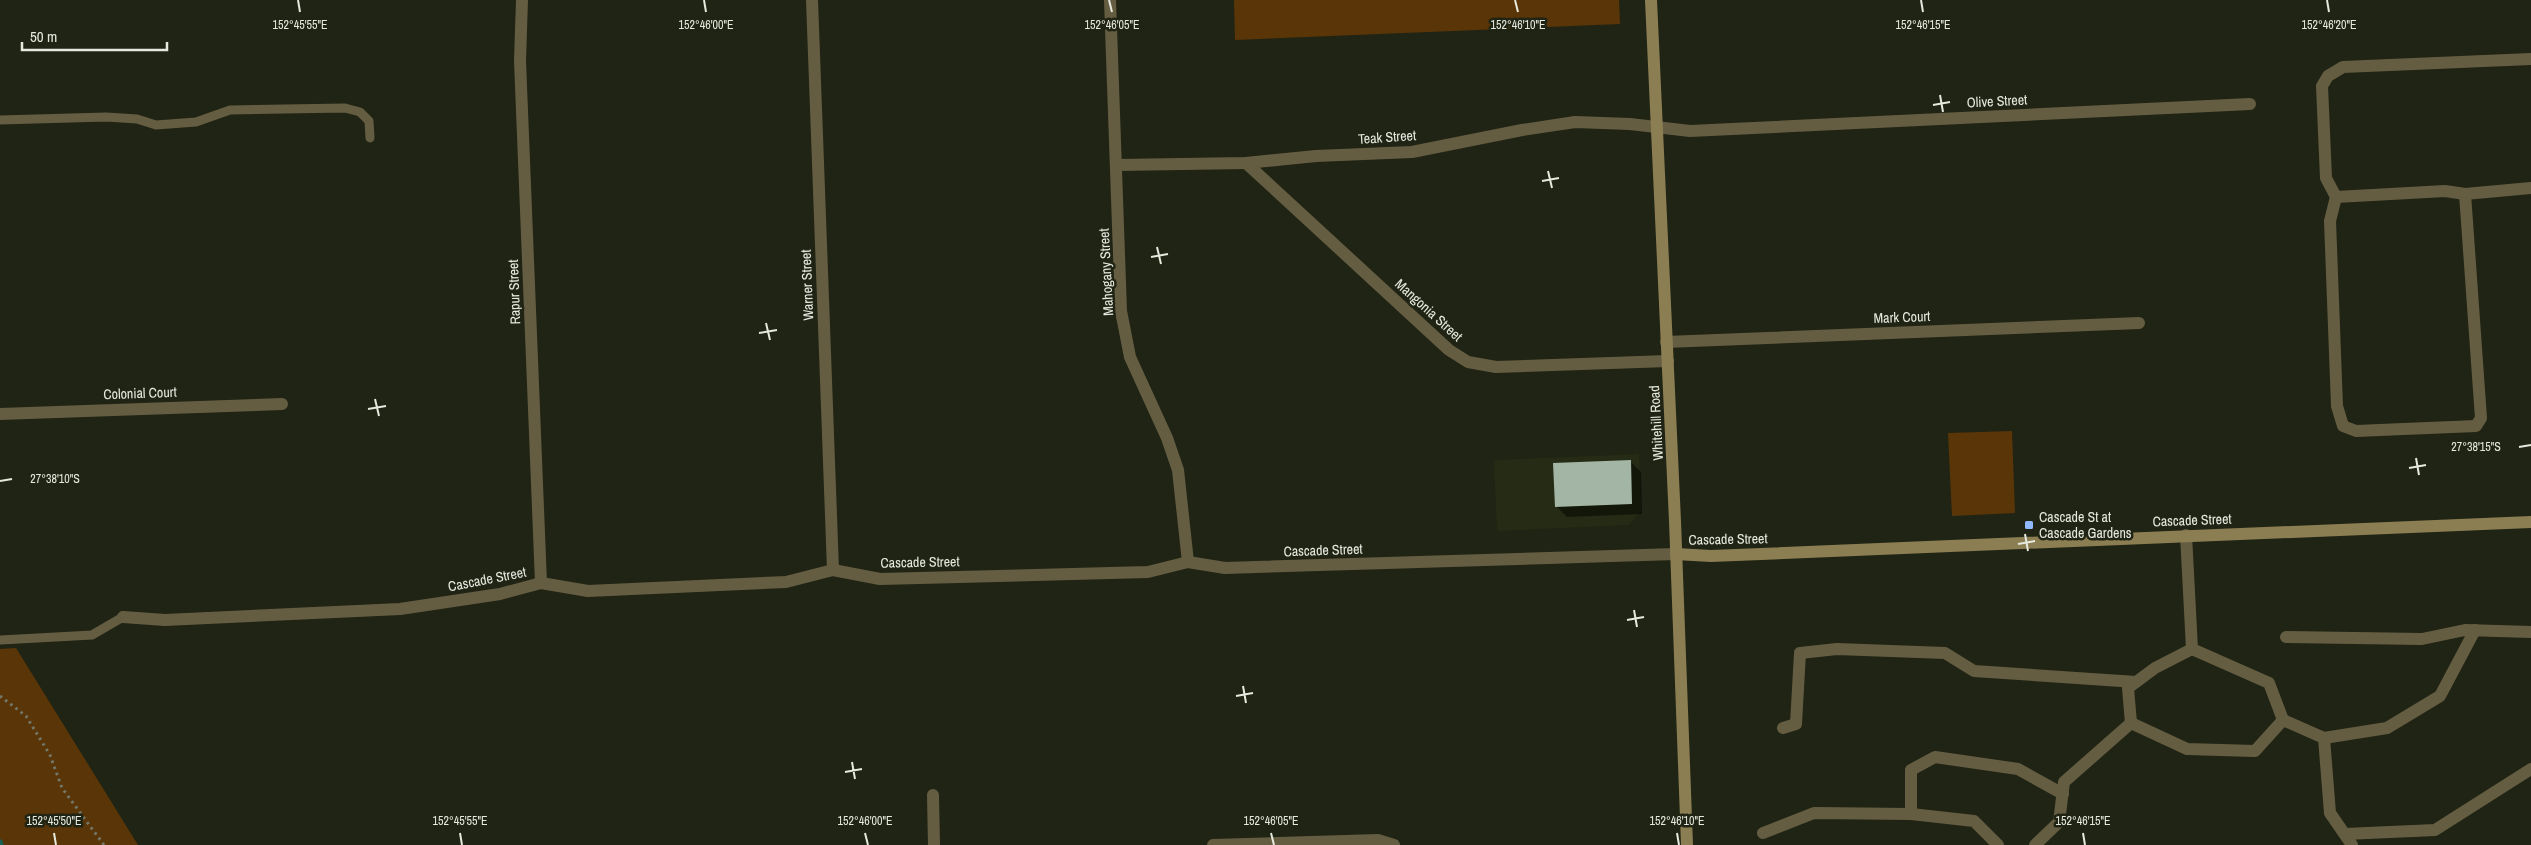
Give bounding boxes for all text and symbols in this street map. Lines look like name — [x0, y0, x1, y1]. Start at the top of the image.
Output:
text: 152°45'55"E — [272, 17, 328, 33]
text: 152°46'00"E — [678, 17, 734, 33]
text: 152°46'05"E — [1084, 17, 1140, 33]
text: 152°46'10"E — [1490, 17, 1546, 33]
text: 152°46'15"E — [1895, 17, 1951, 33]
text: 152°46'20"E — [2301, 17, 2357, 33]
scale bar — [22, 20, 168, 52]
text: 50 m — [30, 26, 57, 47]
street label: Olive Street — [1966, 90, 2028, 112]
street label: Teak Street — [1357, 126, 1417, 148]
street label: Mahogany Street — [1095, 228, 1117, 316]
street label: Warner Street — [797, 249, 817, 321]
street label: Rapur Street — [504, 259, 524, 325]
street label: Mangonia Street — [1391, 275, 1467, 345]
street label: Mark Court — [1873, 307, 1931, 327]
street label: Colonial Court — [103, 383, 177, 403]
street label: Whitehill Road — [1645, 385, 1667, 461]
text: 27°38'15"S — [2451, 439, 2501, 455]
text: 27°38'10"S — [30, 471, 80, 487]
place label: Cascade St at Cascade Gardens — [2039, 508, 2132, 542]
street label: Cascade Street — [2152, 510, 2232, 530]
marker: Cascade St at Cascade Gardens — [2023, 519, 2035, 531]
street label: Cascade Street — [1688, 529, 1768, 549]
street label: Cascade Street — [1283, 540, 1363, 560]
street label: Cascade Street — [880, 552, 960, 572]
street label: Cascade Street — [446, 563, 528, 595]
text: 152°45'50"E — [26, 813, 82, 829]
text: 152°45'55"E — [432, 813, 488, 829]
text: 152°46'00"E — [837, 813, 893, 829]
text: 152°46'05"E — [1243, 813, 1299, 829]
text: 152°46'10"E — [1649, 813, 1705, 829]
text: 152°46'15"E — [2055, 813, 2111, 829]

